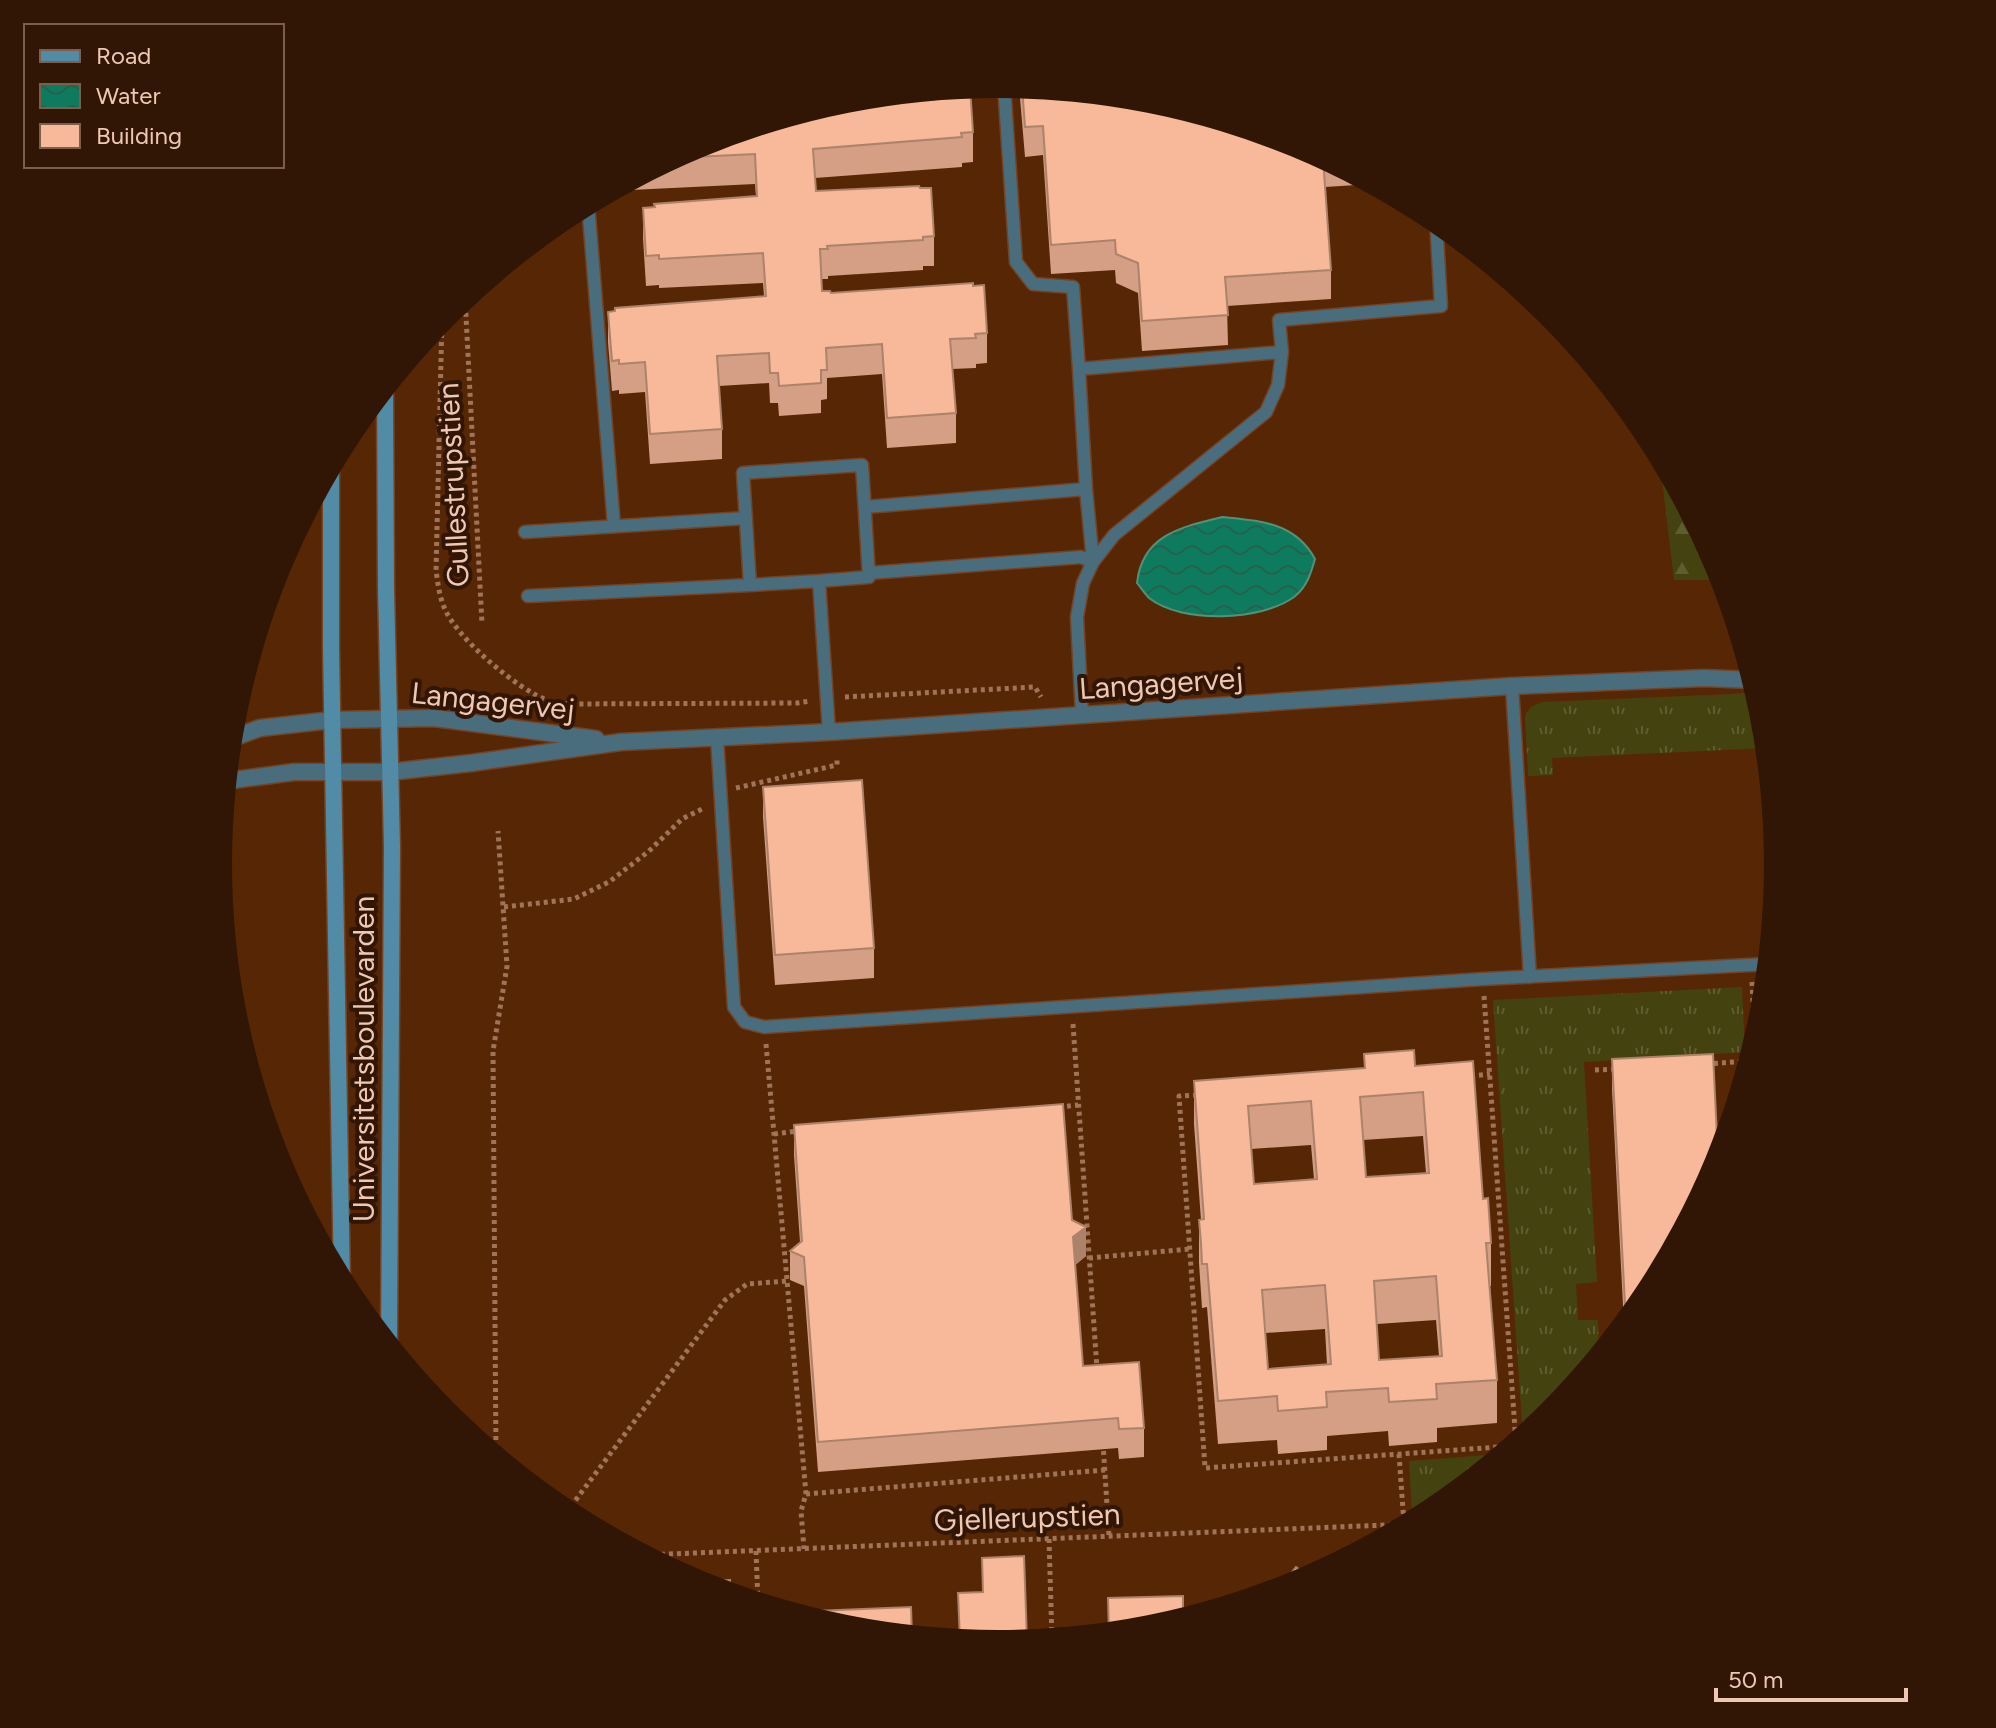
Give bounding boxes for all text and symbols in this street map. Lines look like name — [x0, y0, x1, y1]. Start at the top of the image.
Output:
legend — [24, 24, 284, 168]
text: Road — [96, 41, 151, 70]
text: Water — [96, 81, 161, 110]
text: Building — [96, 121, 182, 150]
street label: Gullestrupstien — [429, 382, 477, 588]
street label: Langagervej — [1078, 659, 1244, 707]
street label: Langagervej — [409, 674, 577, 728]
street label: Universitetsboulevarden — [345, 896, 382, 1222]
street label: Gjellerupstien — [933, 1495, 1121, 1539]
scale bar — [1716, 1652, 1906, 1702]
text: 50 m — [1728, 1665, 1784, 1694]

